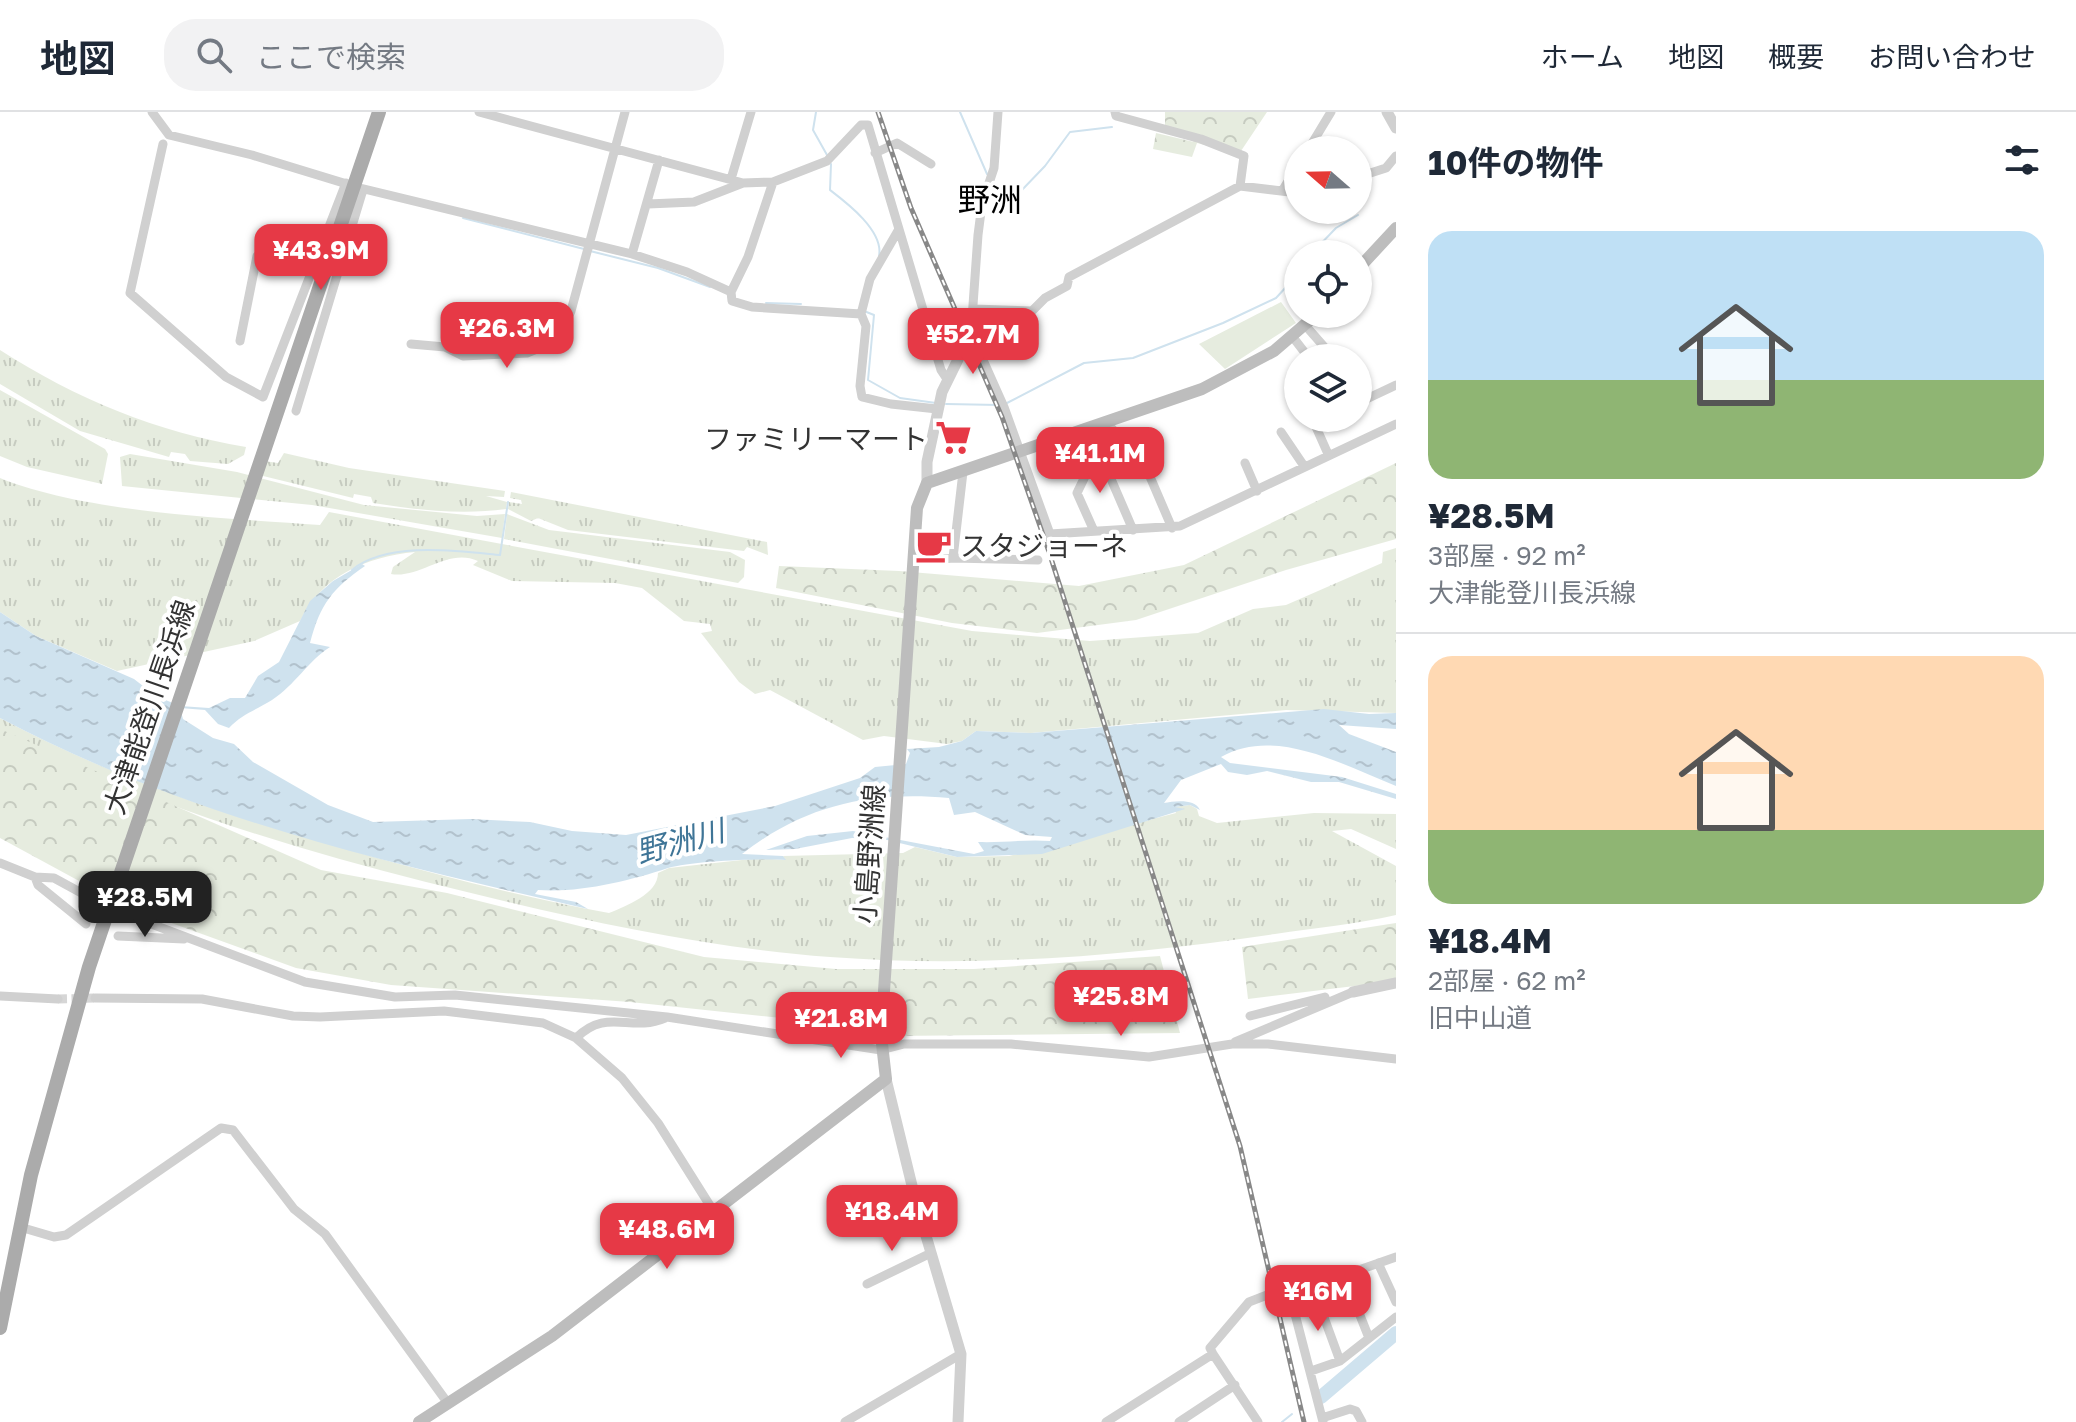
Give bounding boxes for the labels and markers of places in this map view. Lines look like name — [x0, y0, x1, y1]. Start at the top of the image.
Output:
pin: ¥43.9M — [256, 224, 386, 292]
pin: ¥26.3M — [442, 302, 572, 370]
pin: ¥52.7M — [908, 308, 1038, 376]
supermarket icon: ファミリーマート — [935, 419, 973, 457]
place label: ファミリーマート — [704, 422, 928, 455]
pin: ¥41.1M — [1035, 427, 1165, 495]
cafe icon: スタジョーネ — [915, 526, 953, 564]
place label: スタジョーネ — [960, 529, 1128, 562]
pin: ¥28.5M — [80, 871, 210, 939]
pin: ¥25.8M — [1056, 970, 1186, 1038]
pin: ¥21.8M — [776, 992, 906, 1060]
pin: ¥18.4M — [827, 1185, 957, 1253]
pin: ¥48.6M — [602, 1203, 732, 1271]
pin: ¥16M — [1271, 1265, 1365, 1333]

